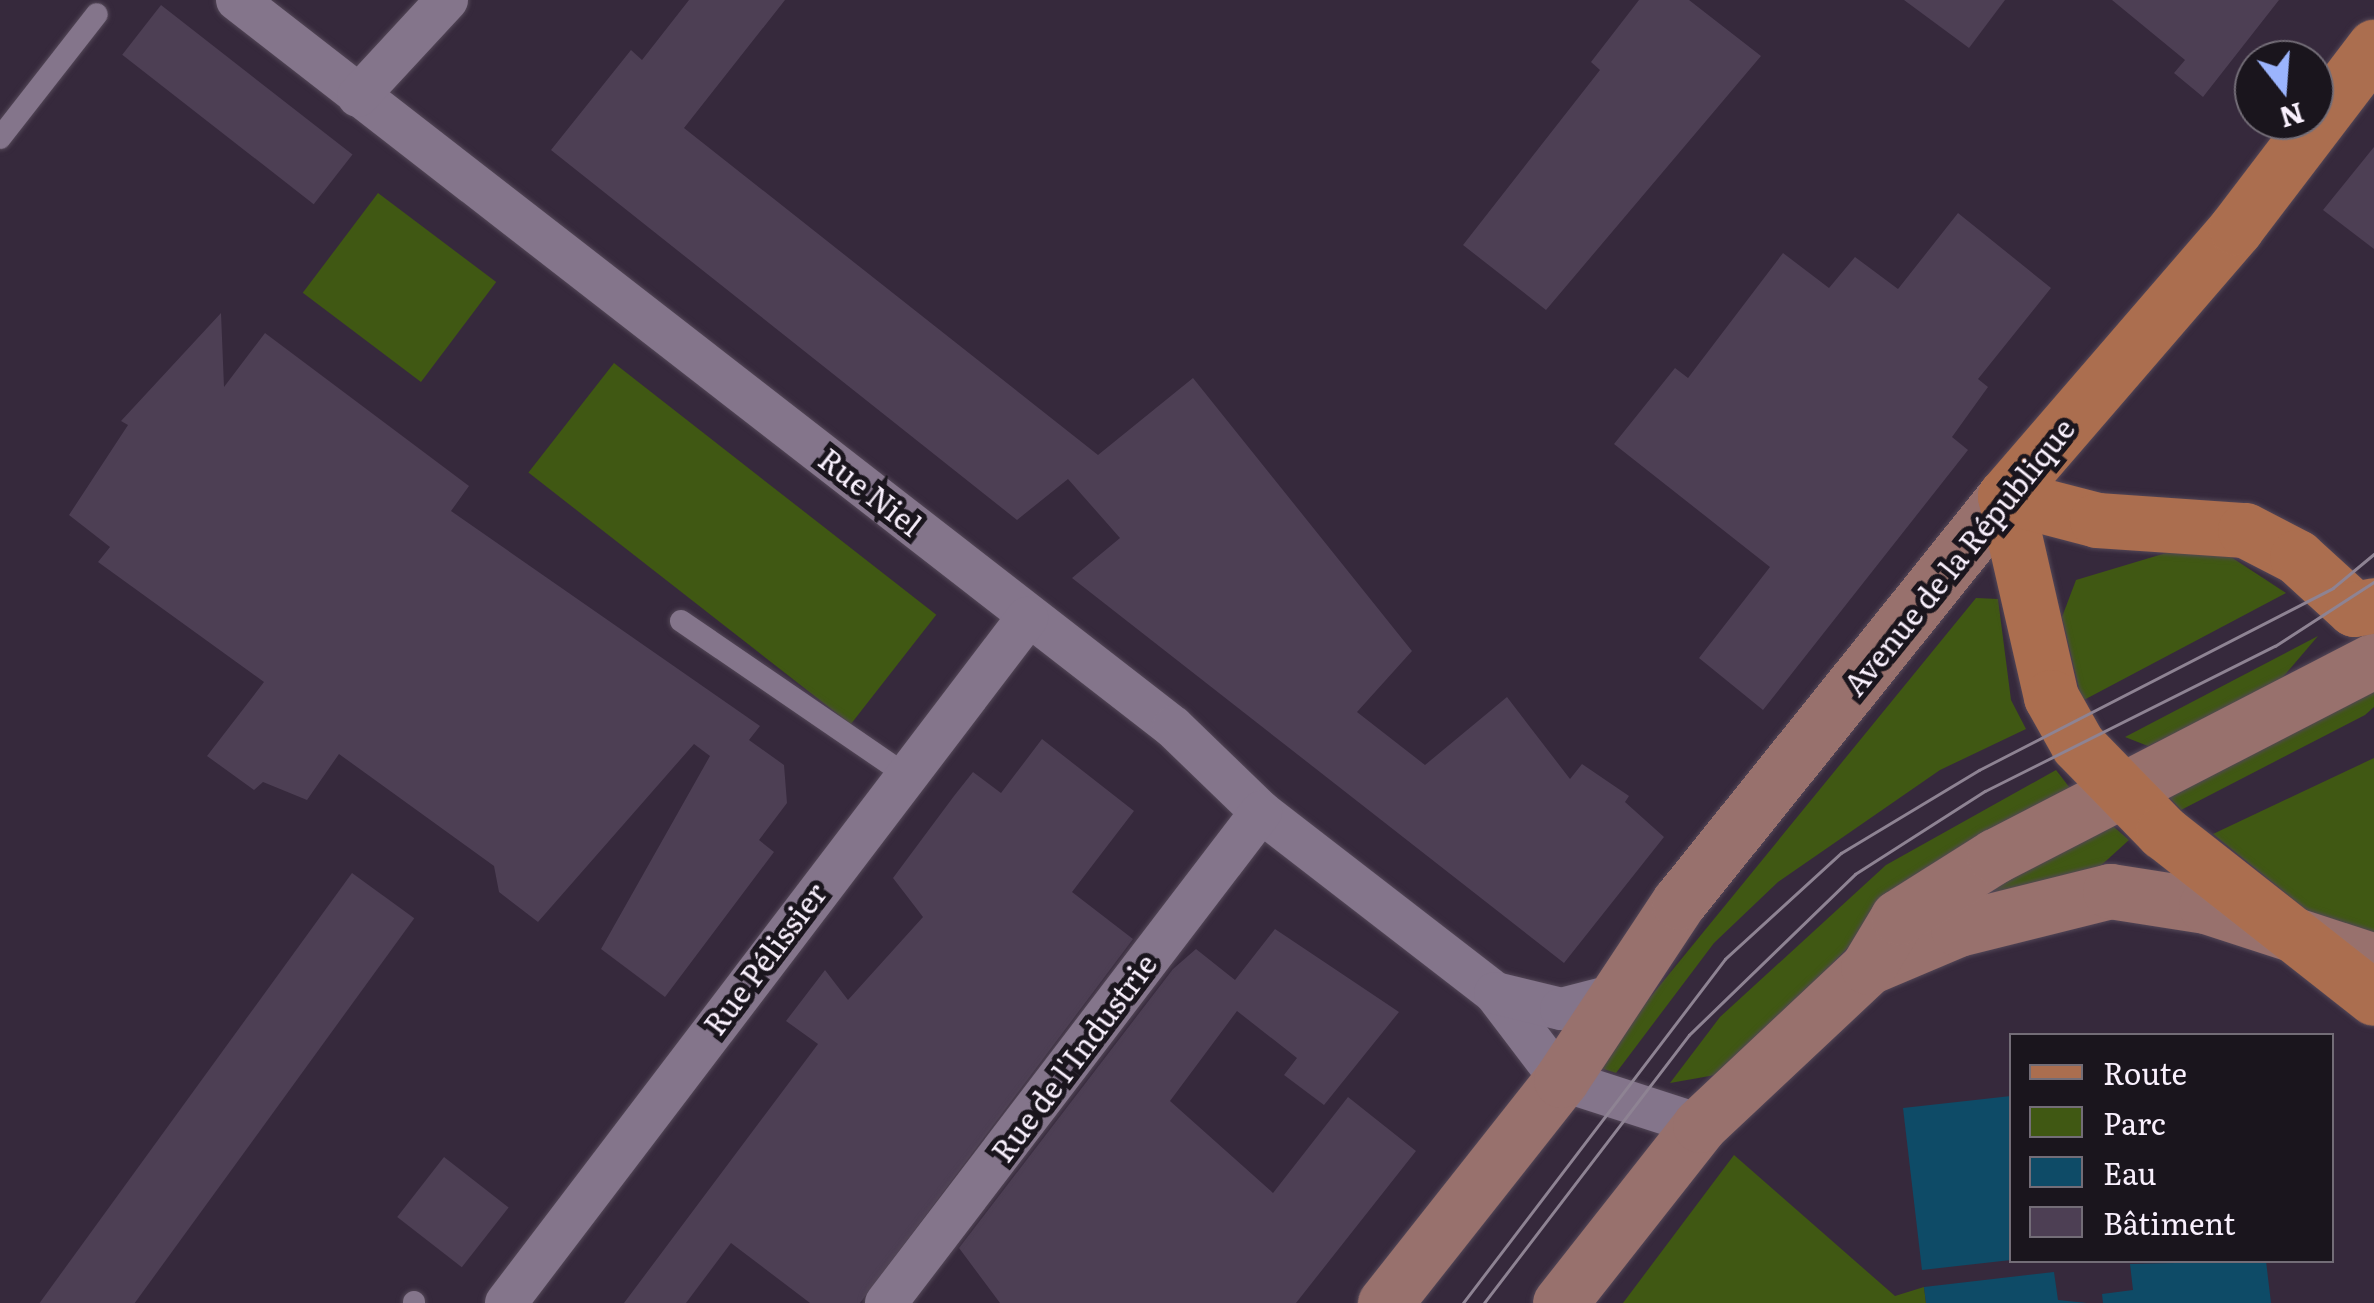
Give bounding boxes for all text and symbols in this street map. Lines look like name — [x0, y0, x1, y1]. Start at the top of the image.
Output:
north arrow — [2234, 40, 2334, 140]
text: N — [2275, 93, 2310, 140]
street label: Avenue de la République — [1835, 410, 2081, 702]
street label: Rue Niel — [813, 440, 929, 542]
street label: Rue Pélissier — [695, 875, 833, 1041]
street label: Rue de l'Industrie — [983, 946, 1163, 1168]
legend — [2009, 1033, 2334, 1263]
text: Route — [2103, 1050, 2187, 1094]
text: Parc — [2103, 1100, 2166, 1144]
text: Eau — [2103, 1150, 2157, 1194]
text: Bâtiment — [2103, 1200, 2235, 1244]

